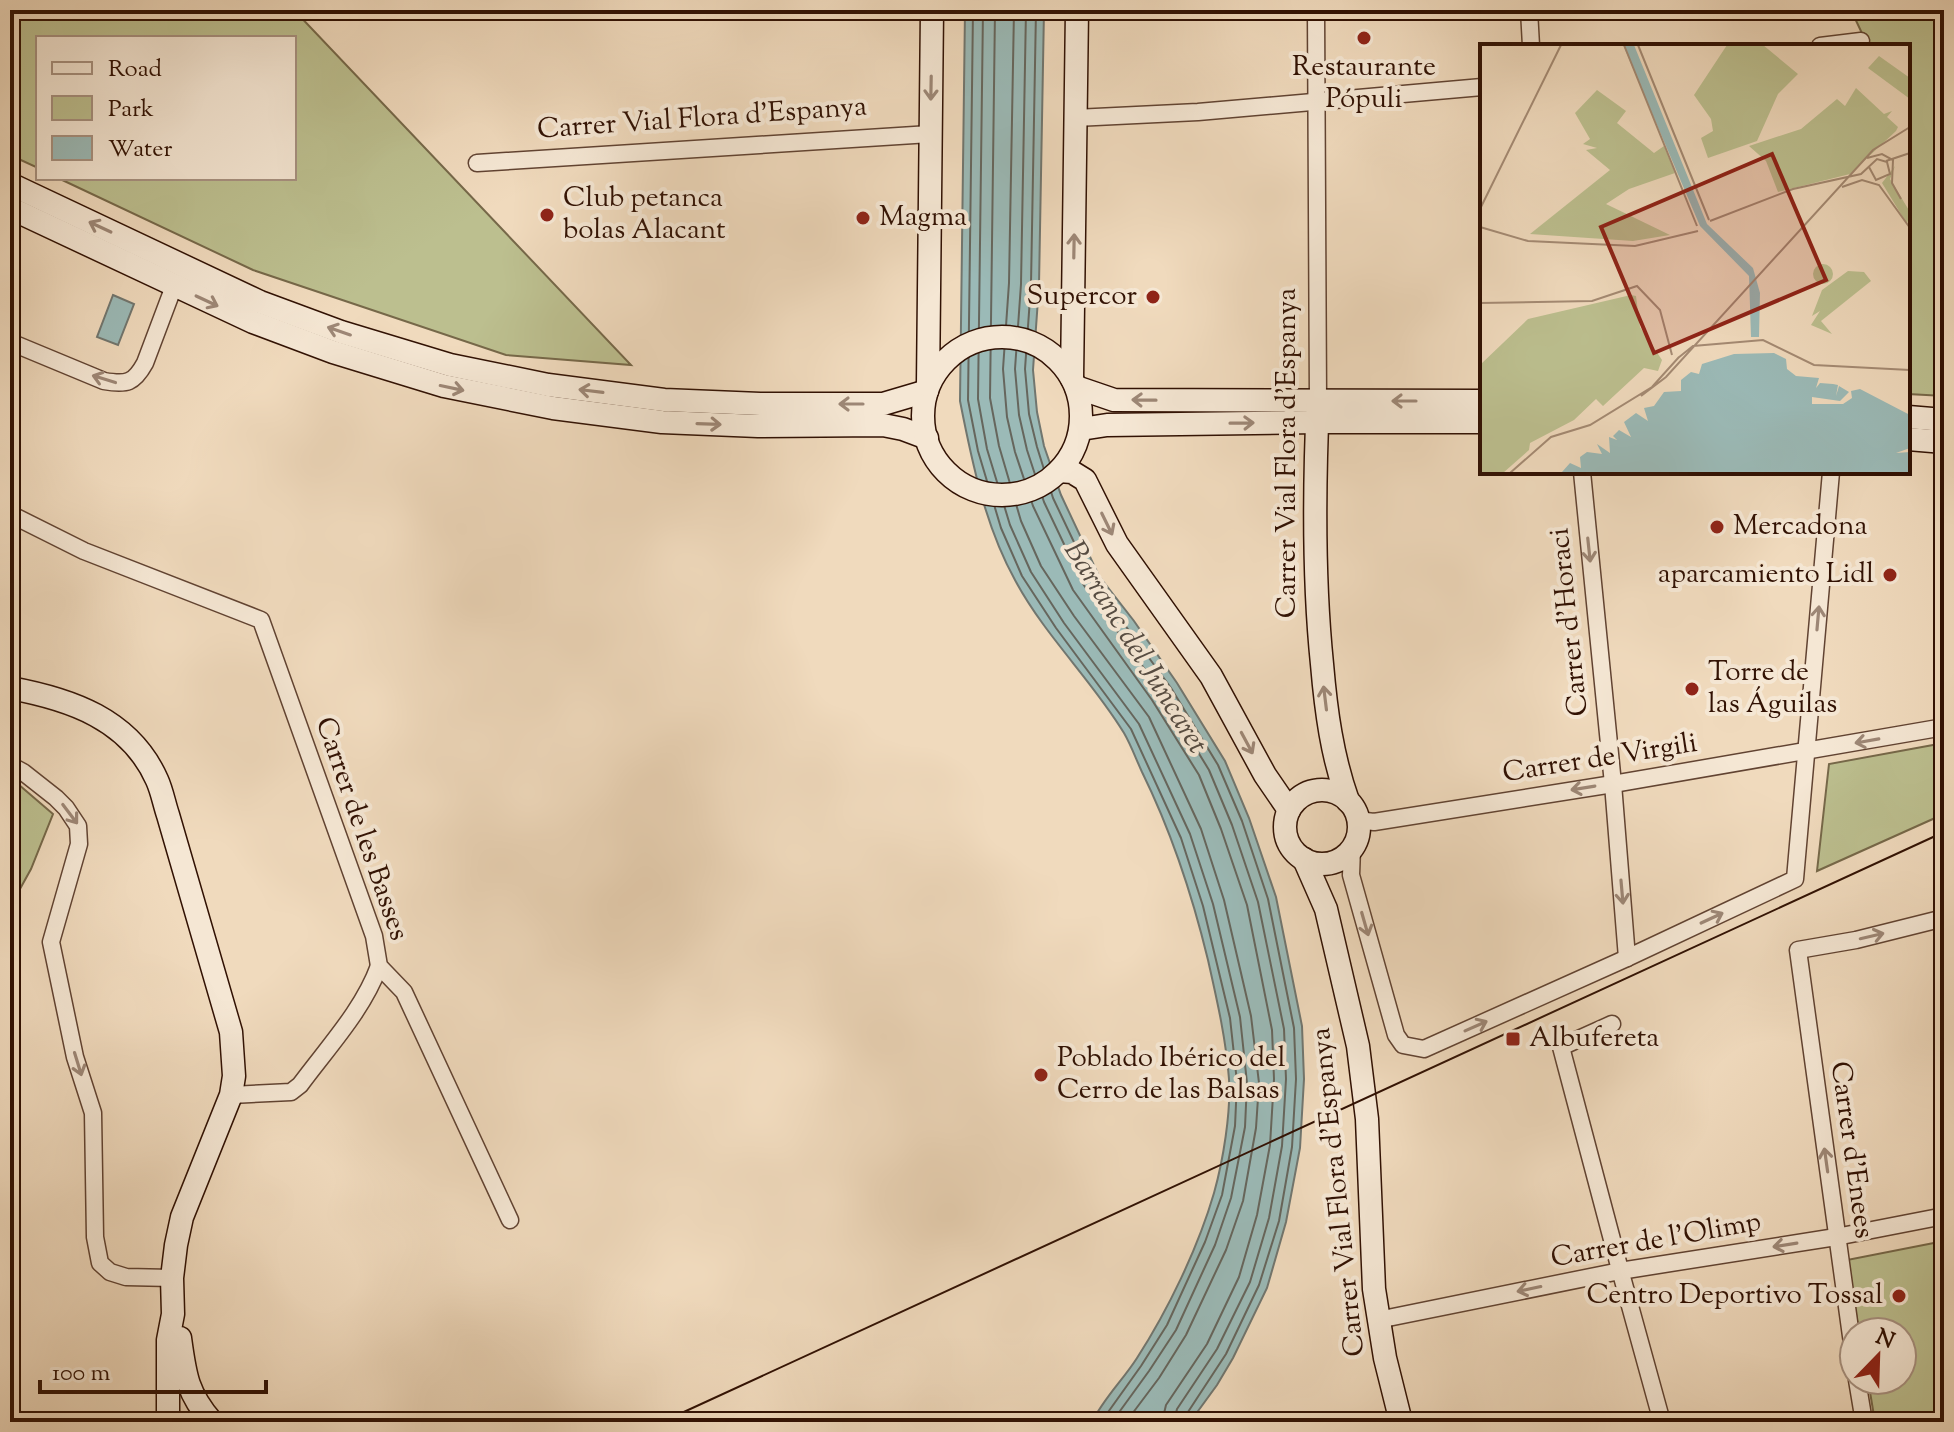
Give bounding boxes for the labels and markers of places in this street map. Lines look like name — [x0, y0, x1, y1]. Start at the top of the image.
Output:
marker: Restaurante Pópuli — [1355, 29, 1373, 47]
place label: Restaurante Pópuli — [1292, 48, 1436, 120]
place label: Club petanca bolas Alacant — [563, 179, 726, 251]
place label: Magma — [879, 198, 967, 238]
marker: Club petanca bolas Alacant — [538, 206, 556, 224]
marker: Magma — [854, 209, 872, 227]
place label: Supercor — [1027, 277, 1137, 317]
marker: Supercor — [1144, 288, 1162, 306]
place label: Mercadona — [1733, 507, 1867, 547]
marker: Mercadona — [1708, 518, 1726, 536]
place label: aparcamiento Lidl — [1658, 555, 1874, 595]
marker: aparcamiento Lidl — [1881, 566, 1899, 584]
place label: Torre de las Águilas — [1708, 653, 1837, 725]
marker: Torre de las Águilas — [1683, 680, 1701, 698]
place label: Albufereta — [1529, 1019, 1659, 1059]
marker: Albufereta — [1504, 1030, 1522, 1048]
place label: Poblado Ibérico del Cerro de las Balsas — [1057, 1039, 1286, 1111]
marker: Poblado Ibérico del Cerro de las Balsas — [1032, 1066, 1050, 1084]
place label: Centro Deportivo Tossal — [1586, 1276, 1883, 1316]
marker: Centro Deportivo Tossal — [1890, 1287, 1908, 1305]

